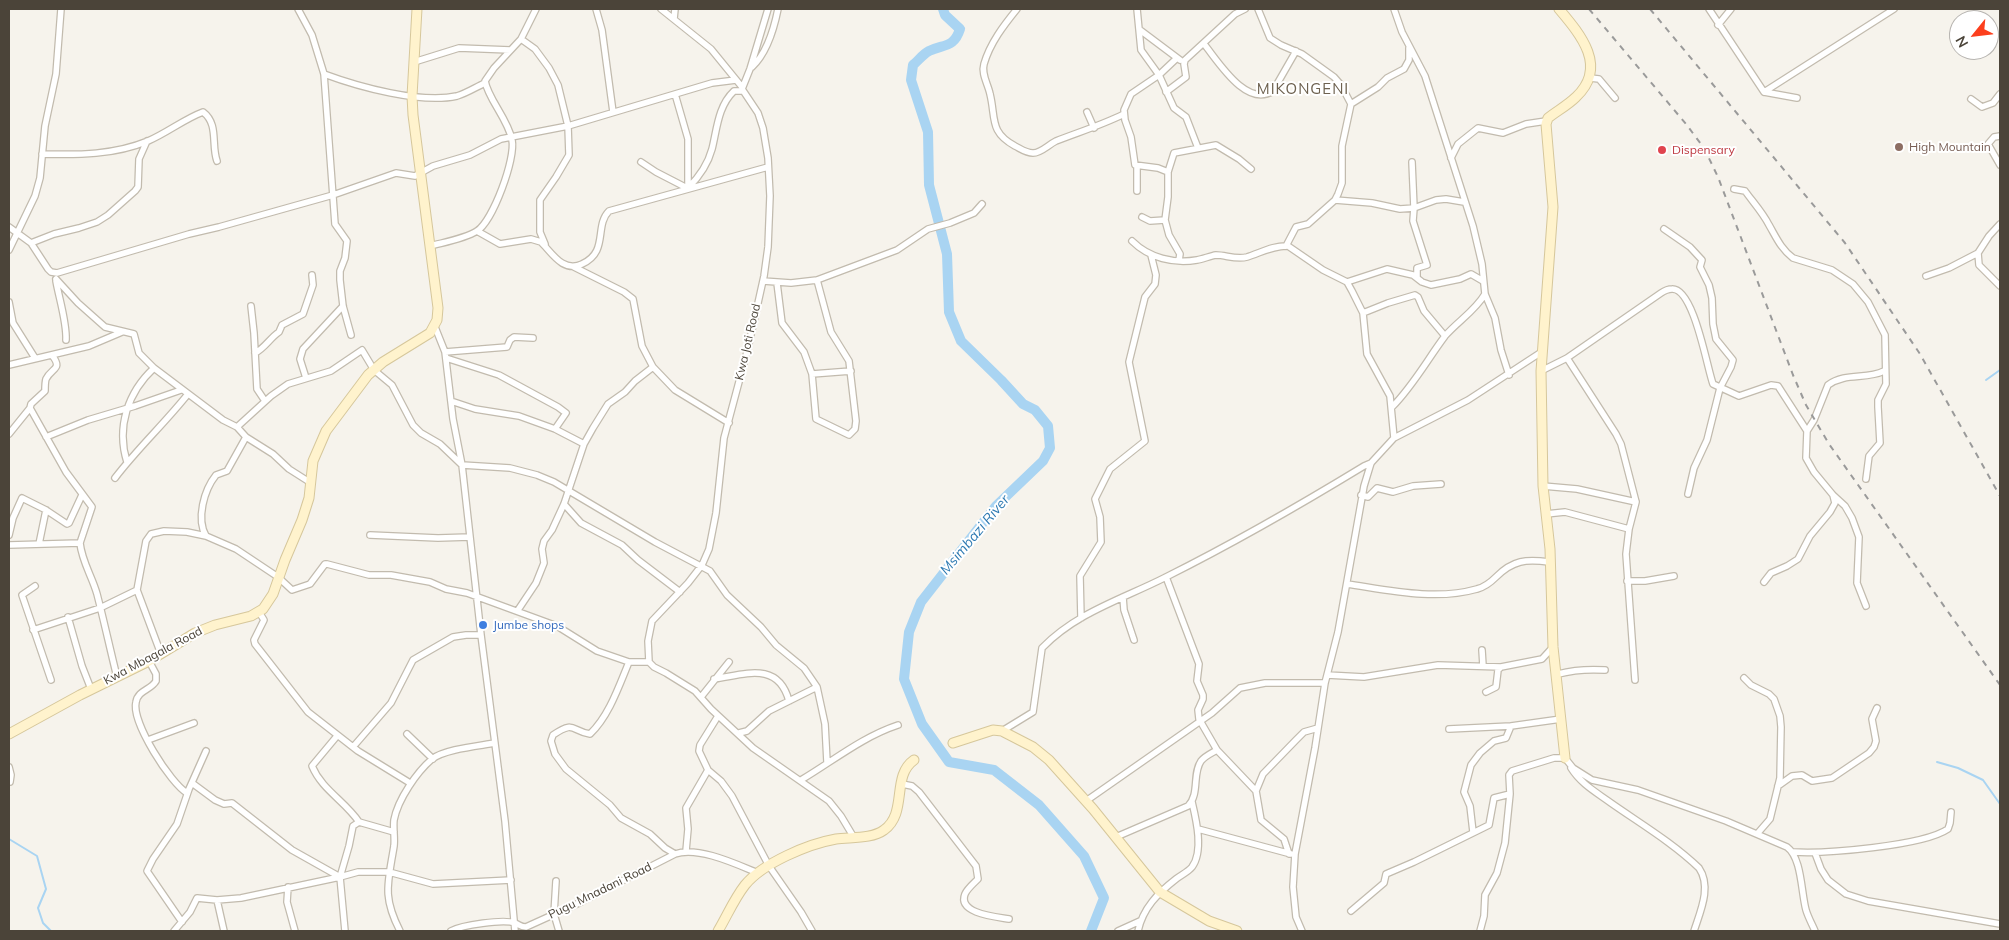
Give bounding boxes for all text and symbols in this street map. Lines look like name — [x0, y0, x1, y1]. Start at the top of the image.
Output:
north arrow — [1949, 10, 1999, 60]
text: N — [1951, 33, 1972, 51]
district label: MIKONGENI — [1256, 80, 1350, 98]
place label: High Mountain — [1909, 140, 1991, 154]
marker: High Mountain — [1893, 141, 1905, 153]
place label: Dispensary — [1672, 143, 1735, 157]
marker: Dispensary — [1656, 144, 1668, 156]
street label: Kwa Joti Road — [732, 302, 764, 382]
water label: Msimbazi River — [937, 492, 1013, 578]
place label: Jumbe shops — [493, 618, 564, 632]
marker: Jumbe shops — [477, 619, 489, 631]
street label: Kwa Mbagala Road — [101, 624, 205, 688]
street label: Pugu Mnadani Road — [546, 860, 654, 922]

